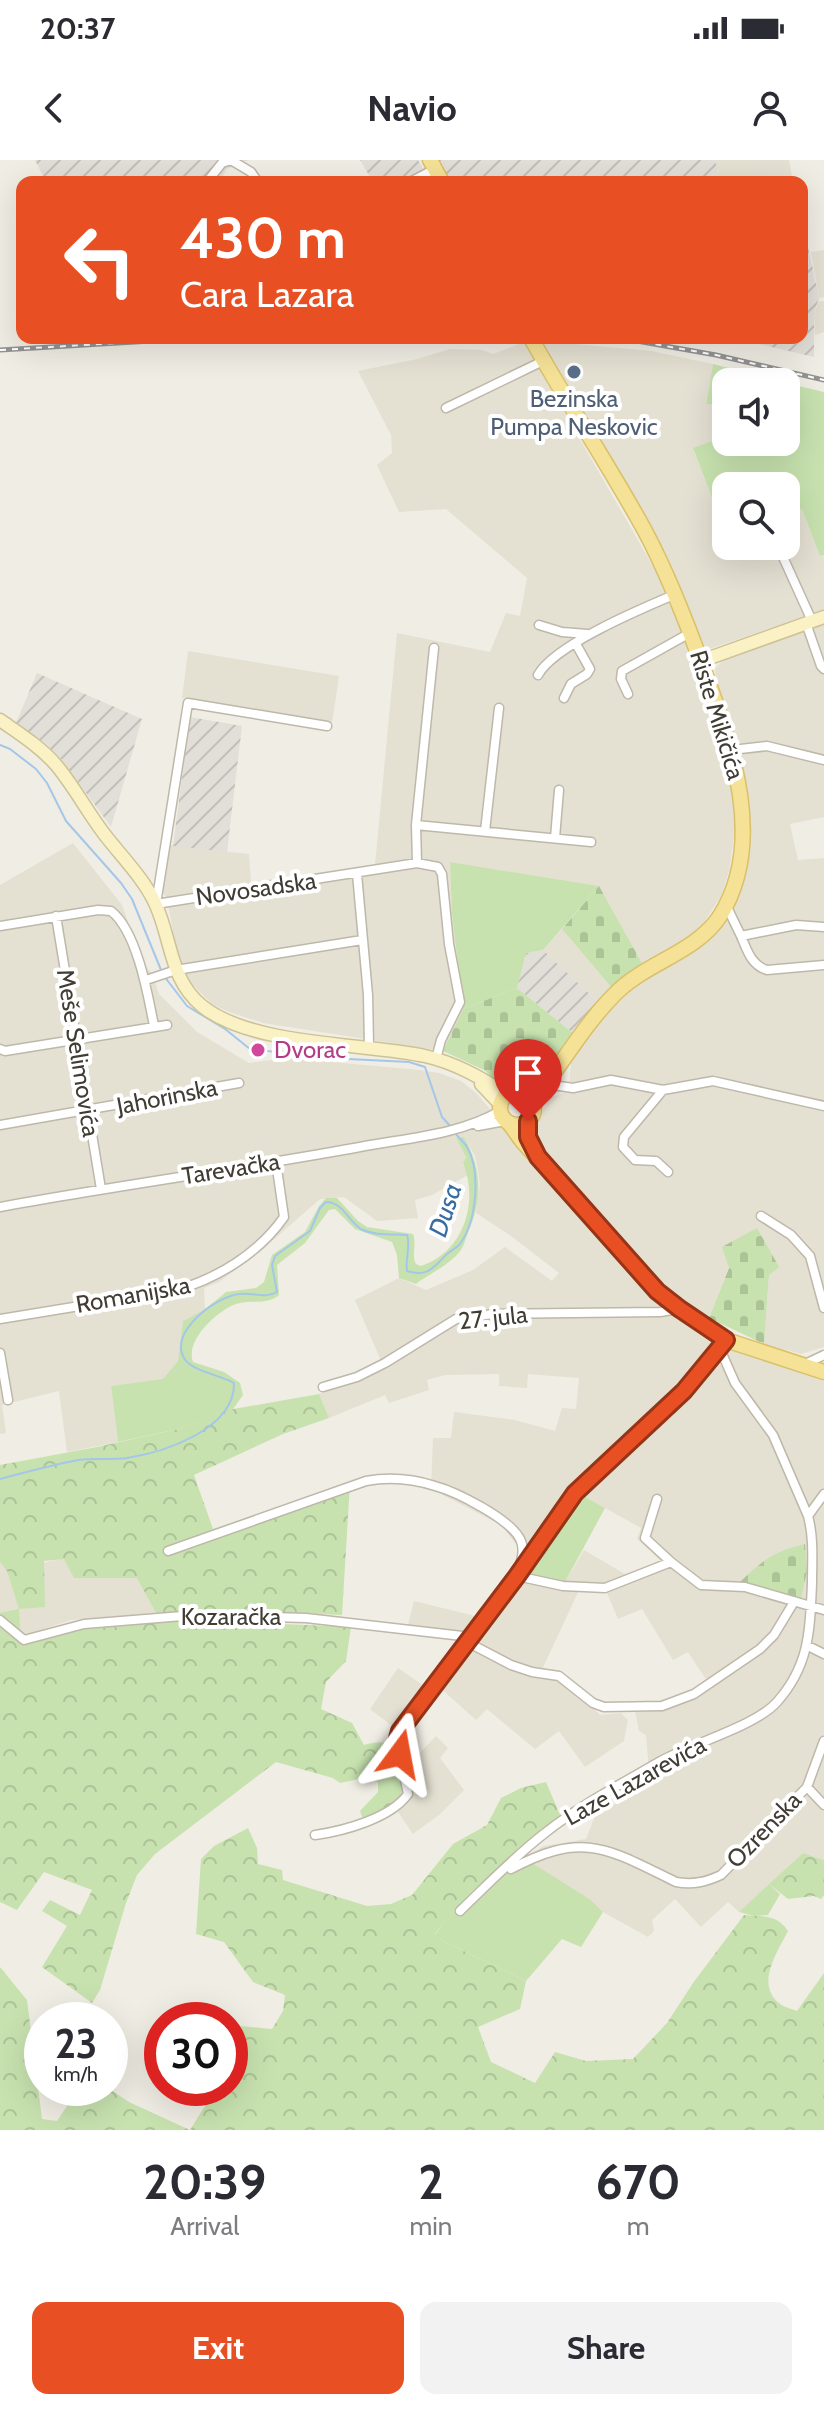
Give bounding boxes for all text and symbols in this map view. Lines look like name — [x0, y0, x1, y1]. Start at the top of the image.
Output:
text: 20:37 — [40, 10, 115, 47]
icon: back — [32, 86, 76, 130]
text: Navio — [367, 86, 457, 130]
icon: person — [748, 86, 792, 130]
text: 430 m — [180, 204, 346, 272]
icon: left — [48, 208, 152, 312]
text: Cara Lazara — [180, 272, 354, 316]
marker: Bezinska Pumpa Neskovic — [565, 363, 583, 381]
map controls — [712, 368, 800, 560]
button: sound — [712, 368, 800, 456]
place label: Bezinska Pumpa Neskovic — [490, 384, 658, 441]
button: search — [712, 472, 800, 560]
street label: Riste Mikičića — [684, 647, 751, 783]
street label: Novosadska — [194, 866, 318, 911]
street label: Meše Selimovića — [51, 967, 106, 1139]
place label: Dvorac — [274, 1035, 346, 1064]
pin — [494, 1039, 562, 1121]
marker: Dvorac — [249, 1041, 267, 1059]
icon: arrive — [506, 1051, 550, 1095]
street label: Jahorinska — [113, 1072, 220, 1121]
street label: Tarevačka — [180, 1146, 282, 1191]
water label: Dusa — [421, 1179, 469, 1241]
street label: Romanijska — [74, 1270, 193, 1319]
street label: 27. jula — [457, 1299, 529, 1336]
street label: Kozaračka — [181, 1602, 282, 1631]
position arrow — [358, 1712, 442, 1796]
street label: Laze Lazarevića — [559, 1729, 711, 1831]
street label: Ozrenska — [720, 1785, 807, 1874]
speed limit sign: 30 — [144, 2002, 248, 2106]
text: 23 — [55, 2019, 97, 2068]
text: km/h — [54, 2062, 98, 2086]
text: 20:39 — [143, 2153, 266, 2211]
text: 2 — [418, 2153, 444, 2211]
text: 670 — [596, 2153, 681, 2211]
text: Arrival — [170, 2210, 239, 2242]
text: min — [409, 2210, 452, 2242]
text: m — [627, 2210, 650, 2242]
button: Exit — [32, 2302, 404, 2394]
button: Share — [420, 2302, 792, 2394]

